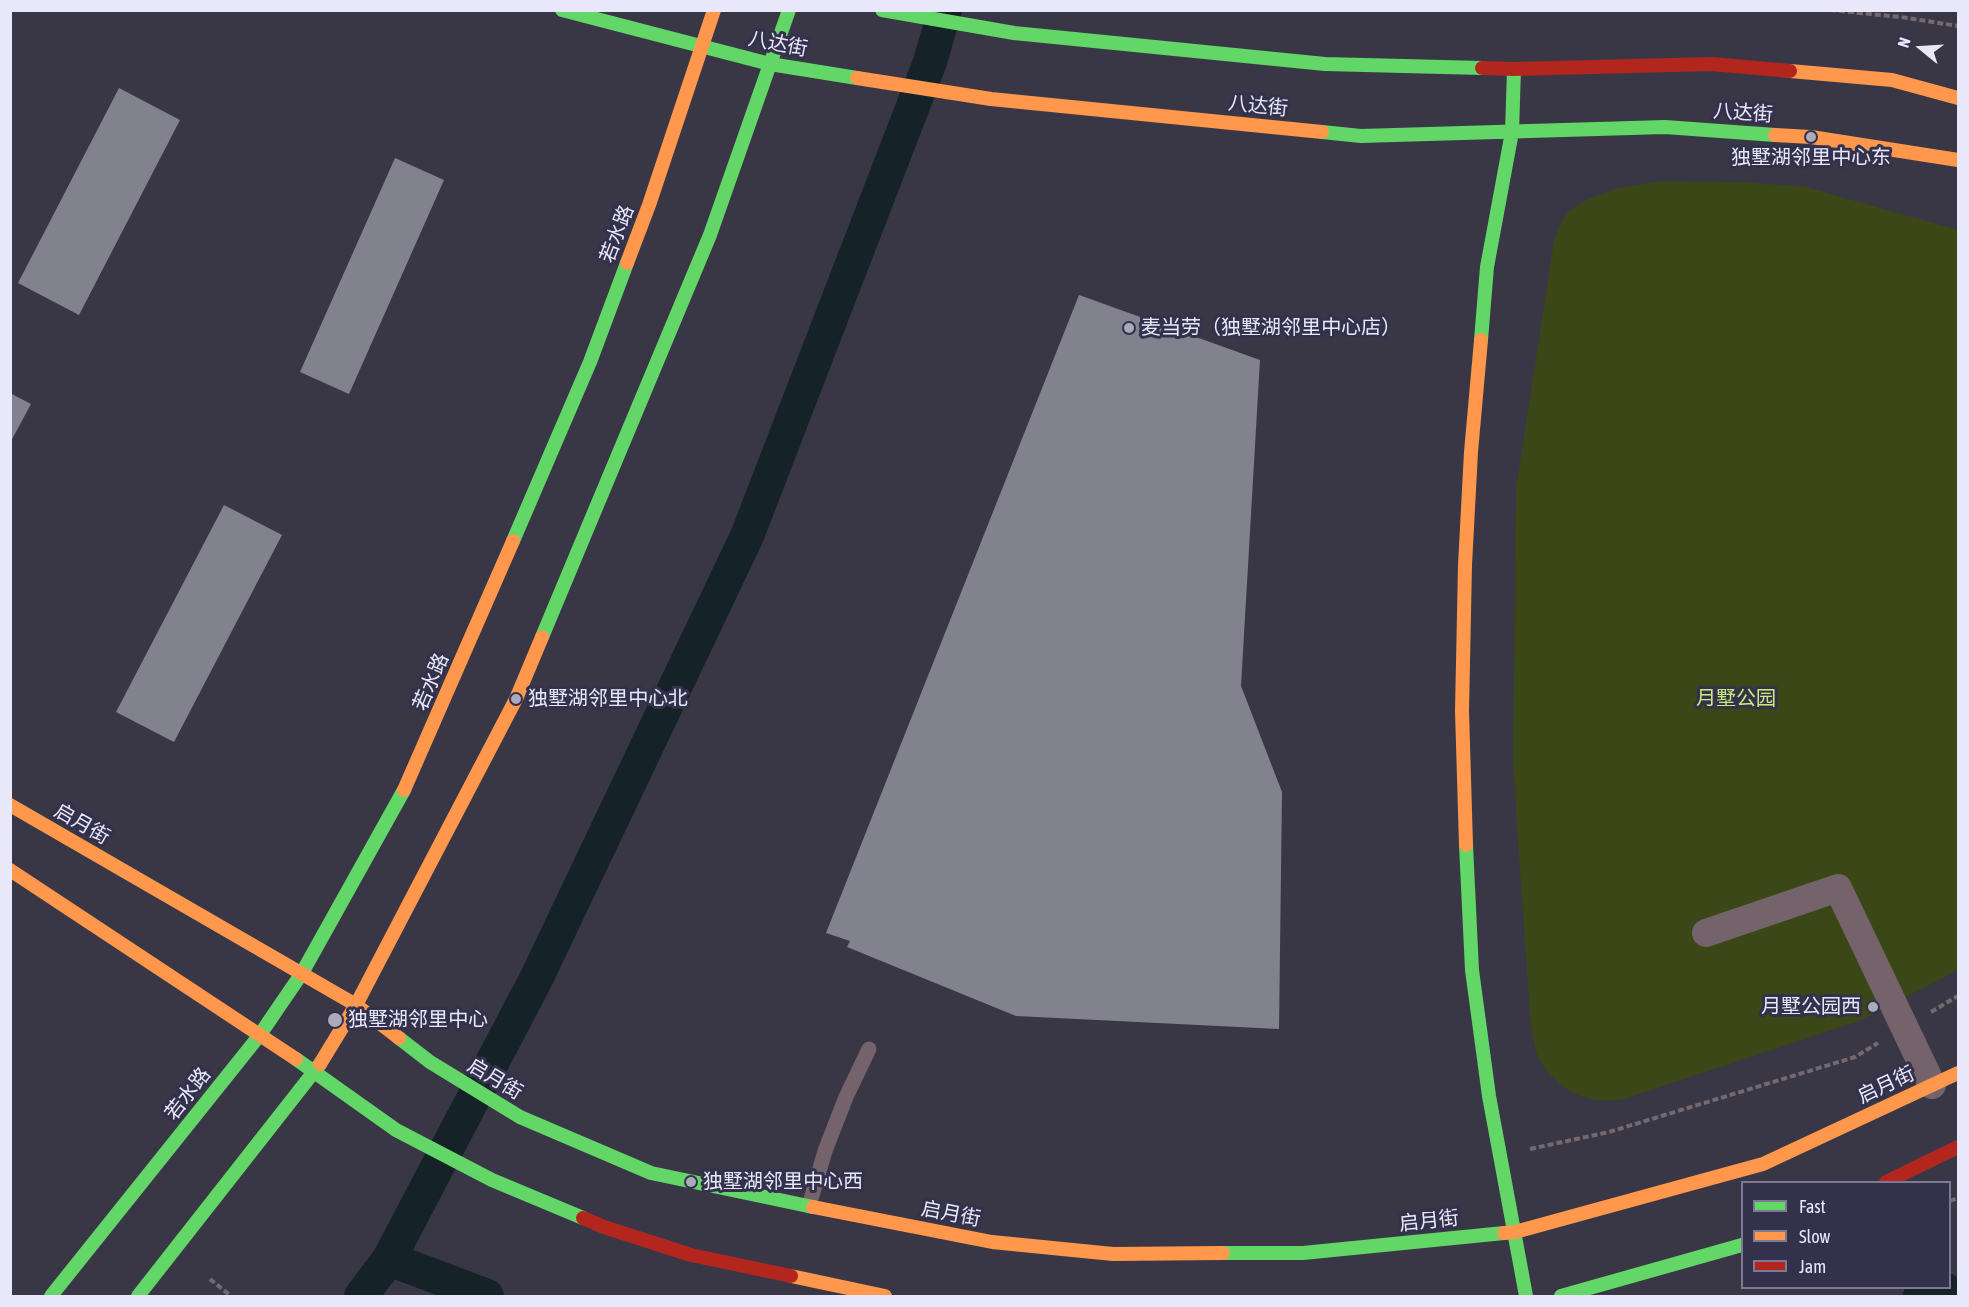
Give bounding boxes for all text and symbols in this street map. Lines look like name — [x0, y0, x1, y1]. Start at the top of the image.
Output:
north arrow — [1891, 18, 1951, 78]
street label: 八达街 — [746, 26, 810, 62]
text: N — [1894, 35, 1914, 50]
street label: 八达街 — [1227, 91, 1289, 121]
street label: 八达街 — [1712, 99, 1774, 127]
marker: 独墅湖邻里中心东 — [1804, 130, 1818, 144]
place label: 独墅湖邻里中心东 — [1731, 146, 1891, 170]
street label: 若水路 — [595, 202, 639, 266]
place label: 麦当劳（独墅湖邻里中心店） — [1141, 316, 1401, 340]
marker: 麦当劳（独墅湖邻里中心店） — [1122, 321, 1136, 335]
street label: 若水路 — [408, 650, 454, 714]
place label: 独墅湖邻里中心北 — [528, 687, 688, 711]
park label: 月墅公园 — [1696, 687, 1776, 711]
marker: 独墅湖邻里中心北 — [509, 692, 523, 706]
street label: 启月街 — [50, 799, 114, 849]
place label: 月墅公园西 — [1761, 995, 1861, 1019]
marker: 月墅公园西 — [1866, 1000, 1880, 1014]
place label: 独墅湖邻里中心 — [348, 1008, 488, 1032]
marker: 独墅湖邻里中心 — [326, 1011, 344, 1029]
street label: 启月街 — [463, 1053, 527, 1105]
street label: 启月街 — [1854, 1061, 1918, 1109]
street label: 若水路 — [160, 1063, 216, 1125]
place label: 独墅湖邻里中心西 — [703, 1170, 863, 1194]
marker: 独墅湖邻里中心西 — [684, 1175, 698, 1189]
legend — [1741, 1181, 1951, 1289]
street label: 启月街 — [919, 1196, 983, 1232]
text: Fast — [1799, 1196, 1826, 1217]
street label: 启月街 — [1398, 1206, 1460, 1236]
text: Slow — [1799, 1226, 1830, 1247]
text: Jam — [1799, 1256, 1826, 1277]

